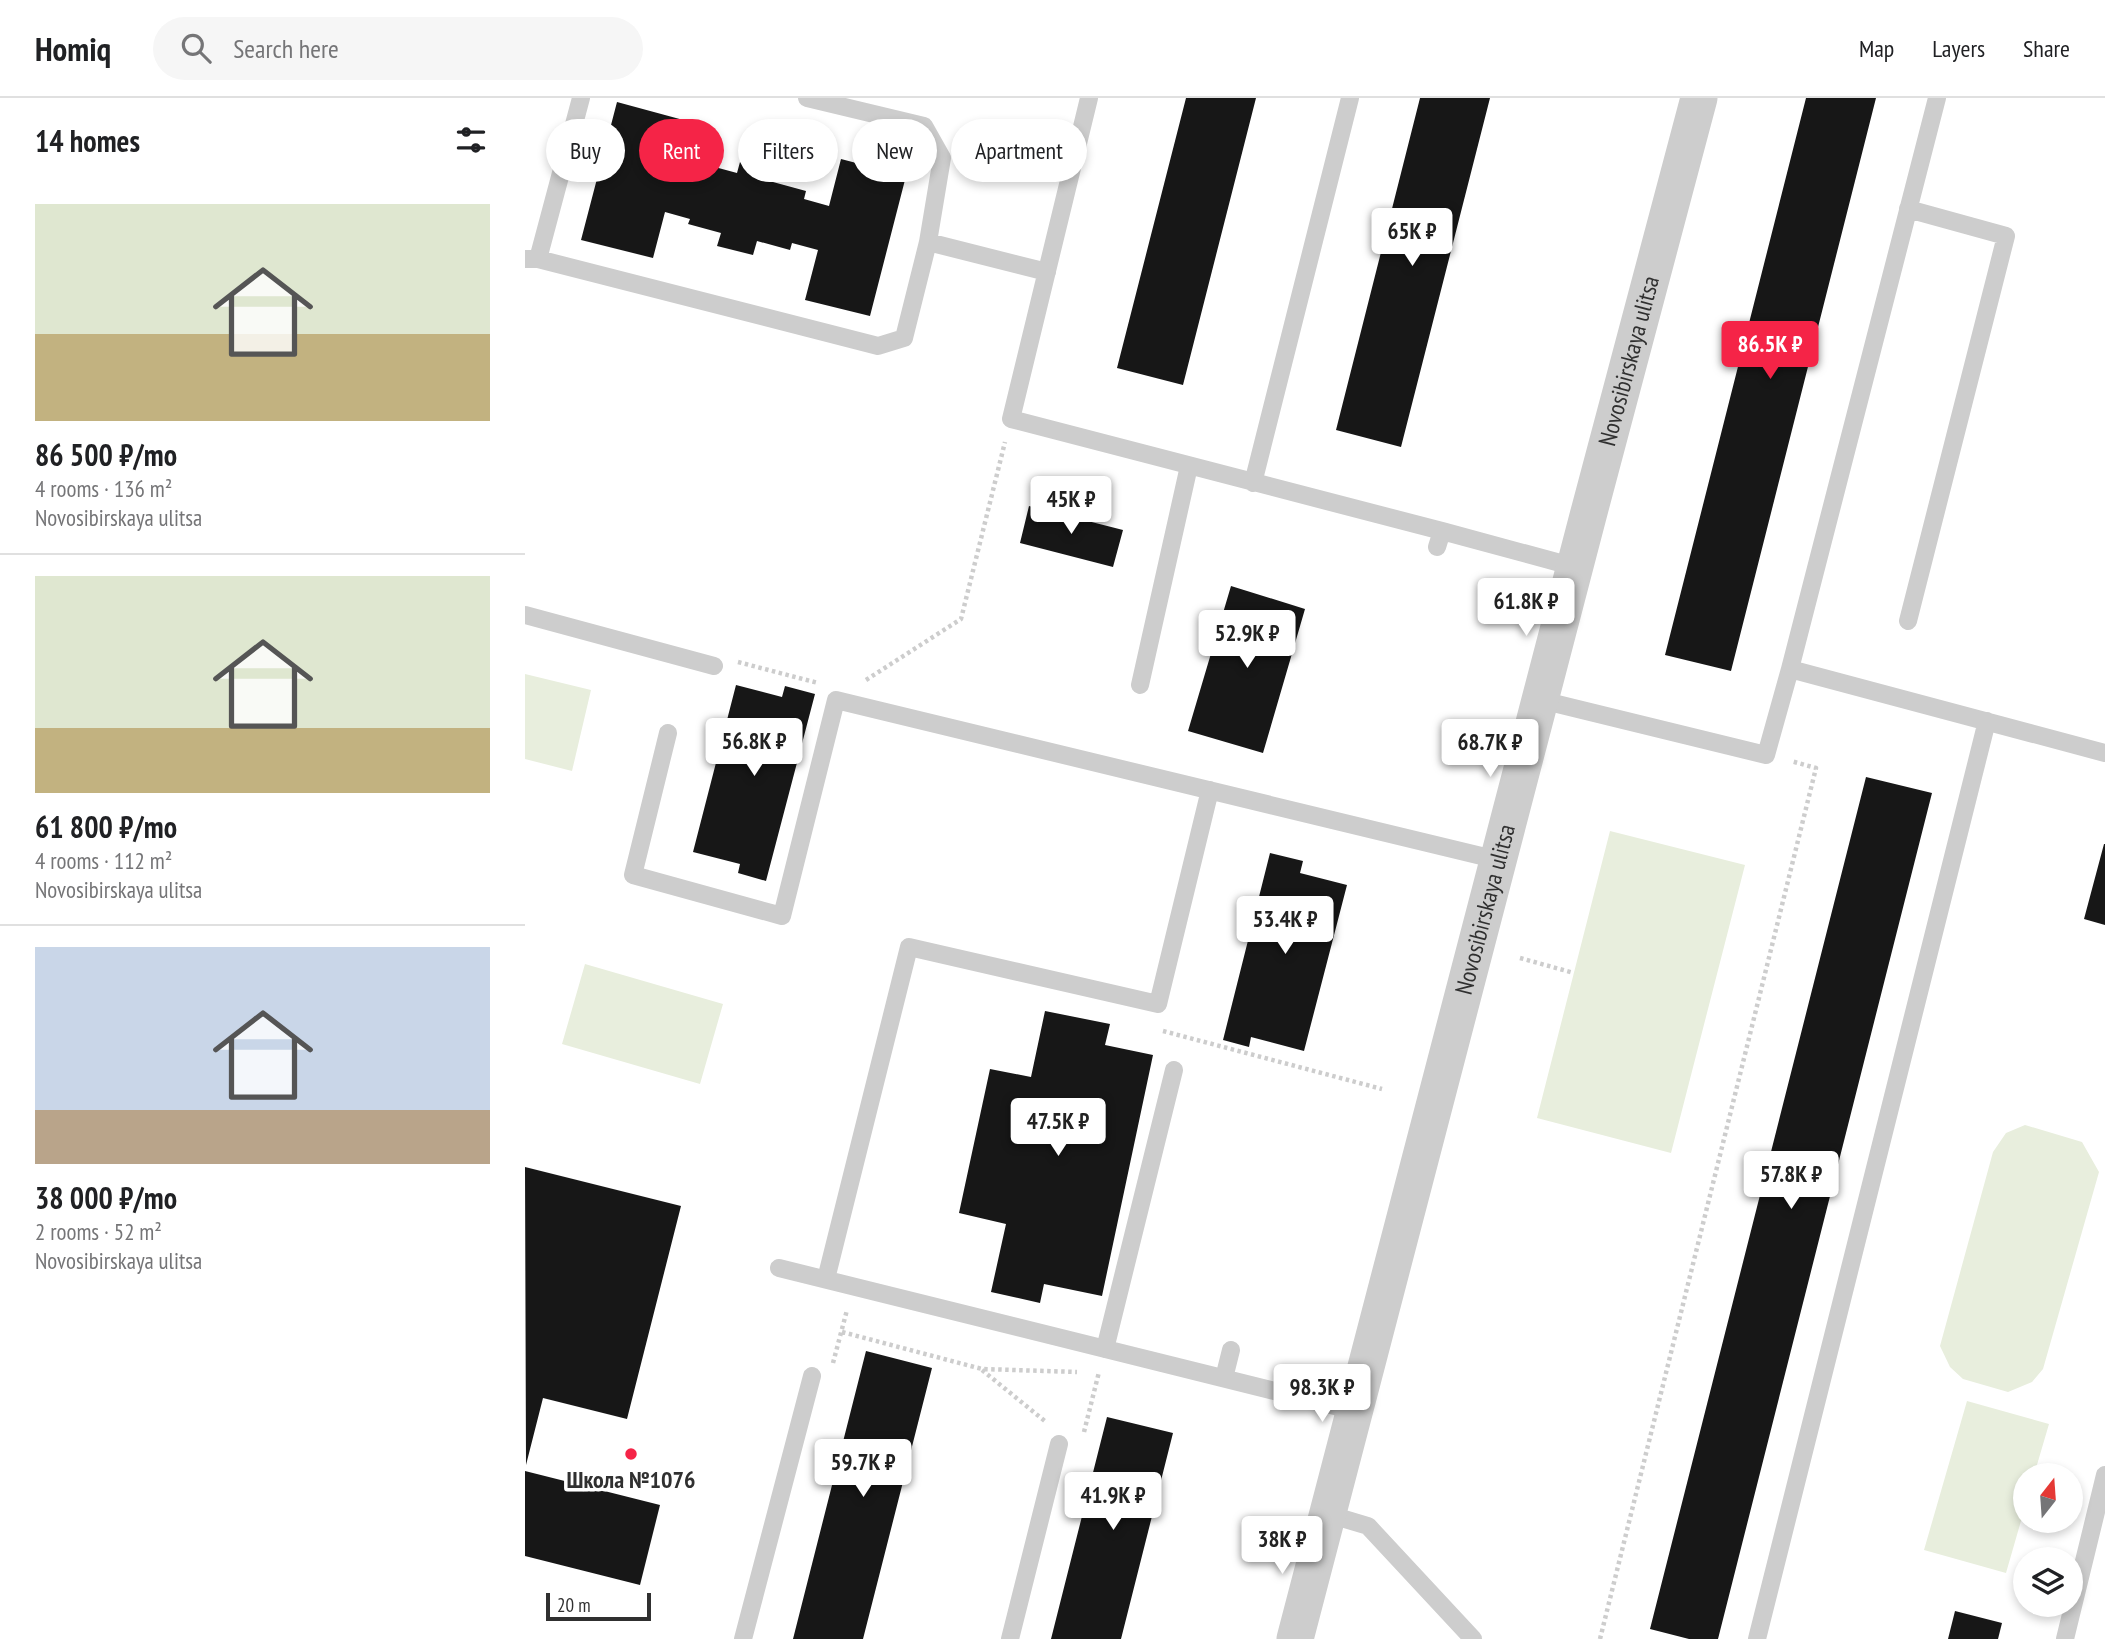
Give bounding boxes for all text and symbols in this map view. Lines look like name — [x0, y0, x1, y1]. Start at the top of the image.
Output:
search box — [153, 17, 643, 80]
text: Homiq — [35, 27, 111, 70]
icon: search — [177, 29, 215, 67]
text: Search here — [233, 32, 339, 65]
text: Map — [1859, 33, 1894, 64]
text: Layers — [1932, 33, 1985, 64]
text: Share — [2023, 33, 2070, 64]
chip: Buy — [546, 119, 625, 182]
chip: Rent — [639, 119, 724, 182]
chip: Filters — [738, 119, 838, 182]
chip: New — [852, 119, 937, 182]
chip: Apartment — [951, 119, 1087, 182]
text: 14 homes — [35, 121, 140, 160]
icon: filters — [452, 121, 490, 159]
pin: 65K ₽ — [1363, 208, 1461, 268]
text: 65K ₽ — [1387, 216, 1437, 245]
icon: home — [200, 249, 326, 375]
street label: Novosibirskaya ulitsa — [1591, 272, 1666, 449]
pin: 86.5K ₽ — [1705, 322, 1835, 381]
text: 86.5K ₽ — [1738, 329, 1802, 358]
text: 86 500 ₽/mo — [35, 435, 177, 474]
text: 4 rooms · 136 m² — [35, 474, 172, 503]
pin: 45K ₽ — [1022, 476, 1120, 536]
text: 45K ₽ — [1046, 484, 1096, 513]
text: Novosibirskaya ulitsa — [35, 503, 202, 532]
pin: 61.8K ₽ — [1461, 578, 1591, 638]
text: 61.8K ₽ — [1494, 586, 1558, 615]
pin: 52.9K ₽ — [1182, 610, 1312, 670]
text: 52.9K ₽ — [1215, 618, 1279, 647]
icon: home — [200, 621, 326, 747]
pin: 56.8K ₽ — [689, 718, 819, 778]
pin: 68.7K ₽ — [1425, 720, 1555, 779]
text: 56.8K ₽ — [722, 726, 786, 755]
text: 68.7K ₽ — [1458, 727, 1522, 756]
text: 61 800 ₽/mo — [35, 807, 177, 846]
street label: Novosibirskaya ulitsa — [1448, 821, 1522, 998]
text: 4 rooms · 112 m² — [35, 846, 172, 875]
text: Novosibirskaya ulitsa — [35, 875, 202, 904]
pin: 53.4K ₽ — [1220, 896, 1350, 956]
text: 53.4K ₽ — [1253, 904, 1317, 933]
icon: home — [200, 992, 326, 1118]
pin: 47.5K ₽ — [993, 1098, 1123, 1158]
text: 47.5K ₽ — [1027, 1106, 1089, 1135]
pin: 57.8K ₽ — [1726, 1152, 1856, 1211]
text: 57.8K ₽ — [1760, 1159, 1822, 1188]
text: 38 000 ₽/mo — [35, 1178, 177, 1217]
text: 2 rooms · 52 m² — [35, 1217, 162, 1246]
text: Novosibirskaya ulitsa — [35, 1246, 202, 1275]
pin: 98.3K ₽ — [1257, 1364, 1387, 1424]
text: 98.3K ₽ — [1290, 1372, 1354, 1401]
pin: 59.7K ₽ — [798, 1440, 928, 1499]
marker: Школа №1076 — [623, 1446, 639, 1462]
text: 59.7K ₽ — [831, 1447, 895, 1476]
north arrow — [2013, 1463, 2083, 1533]
map controls — [2013, 1463, 2083, 1617]
place label: Школа №1076 — [567, 1464, 695, 1495]
pin: 41.9K ₽ — [1048, 1472, 1178, 1532]
text: 41.9K ₽ — [1081, 1480, 1145, 1509]
pin: 38K ₽ — [1233, 1516, 1331, 1576]
text: 38K ₽ — [1257, 1524, 1307, 1553]
button: layers — [2013, 1547, 2083, 1617]
scale bar — [546, 1590, 651, 1622]
text: 20 m — [557, 1593, 591, 1617]

